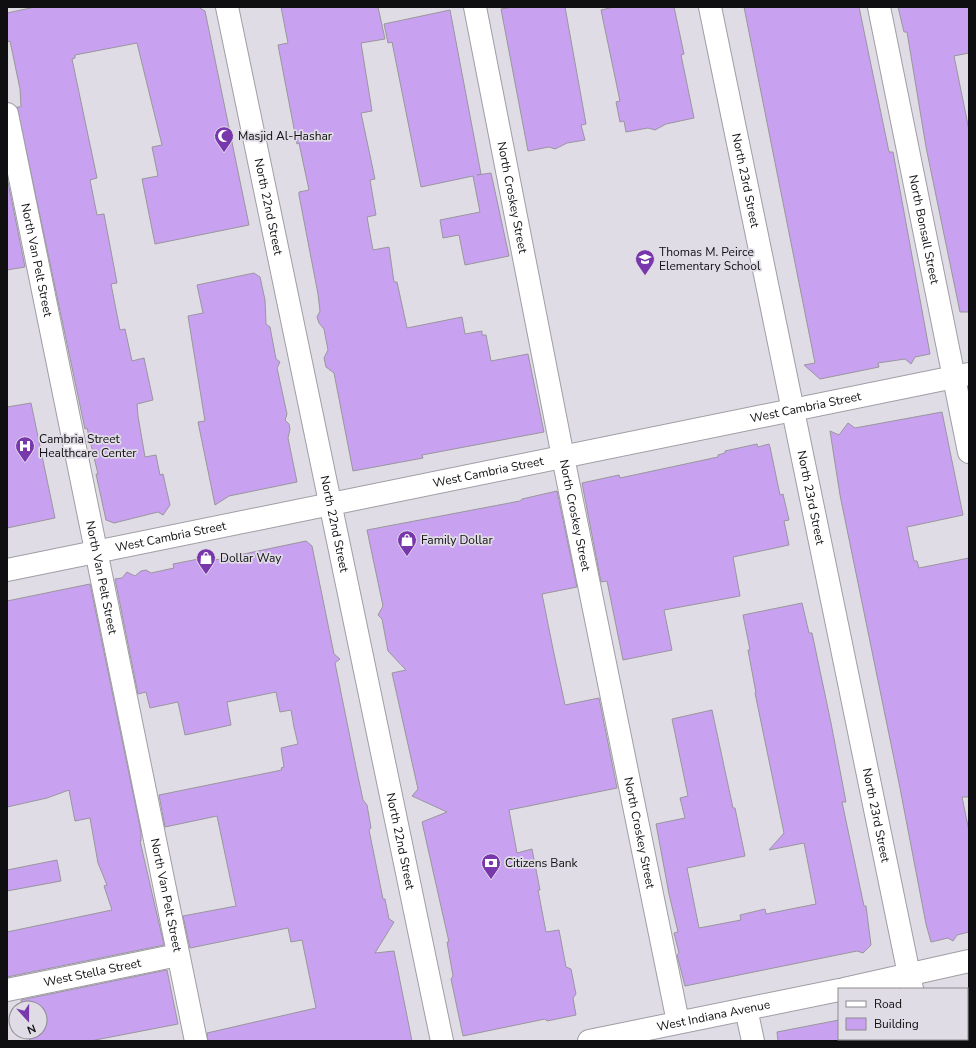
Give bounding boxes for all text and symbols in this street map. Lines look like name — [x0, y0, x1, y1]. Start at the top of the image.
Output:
mosque icon: Masjid Al-Hashar — [213, 125, 235, 153]
place label: Masjid Al-Hashar — [238, 128, 333, 144]
street label: North 23rd Street — [728, 132, 763, 230]
street label: North Croskey Street — [494, 140, 531, 255]
street label: North 22nd Street — [251, 157, 287, 257]
street label: North Bonsall Street — [905, 173, 943, 286]
street label: North Van Pelt Street — [17, 202, 56, 319]
place label: Thomas M. Peirce Elementary School — [659, 244, 761, 274]
school or university icon: Thomas M. Peirce Elementary School — [634, 248, 656, 276]
street label: West Cambria Street — [749, 388, 863, 426]
place label: Cambria Street Healthcare Center — [39, 431, 137, 461]
hospital icon: Cambria Street Healthcare Center — [14, 435, 36, 463]
street label: North 23rd Street — [793, 449, 829, 547]
street label: West Cambria Street — [431, 453, 546, 491]
street label: North Croskey Street — [556, 458, 594, 573]
street label: North 22nd Street — [317, 474, 353, 575]
street label: West Cambria Street — [114, 517, 228, 556]
street label: North Van Pelt Street — [82, 519, 121, 636]
shop icon: Family Dollar — [396, 529, 418, 557]
place label: Family Dollar — [421, 532, 493, 548]
shop icon: Dollar Way — [195, 547, 217, 575]
place label: Dollar Way — [220, 550, 282, 566]
street label: North 23rd Street — [859, 767, 894, 864]
street label: North Croskey Street — [620, 776, 659, 891]
street label: North 22nd Street — [383, 791, 418, 892]
street label: North Van Pelt Street — [147, 837, 186, 954]
bank icon: Citizens Bank — [480, 852, 502, 880]
place label: Citizens Bank — [505, 855, 579, 871]
street label: West Stella Street — [42, 955, 143, 990]
legend — [838, 988, 968, 1040]
street label: West Indiana Avenue — [655, 996, 771, 1035]
text: Road — [874, 996, 902, 1012]
north arrow — [8, 1000, 48, 1040]
text: Building — [874, 1016, 919, 1032]
text: N — [25, 1020, 38, 1037]

